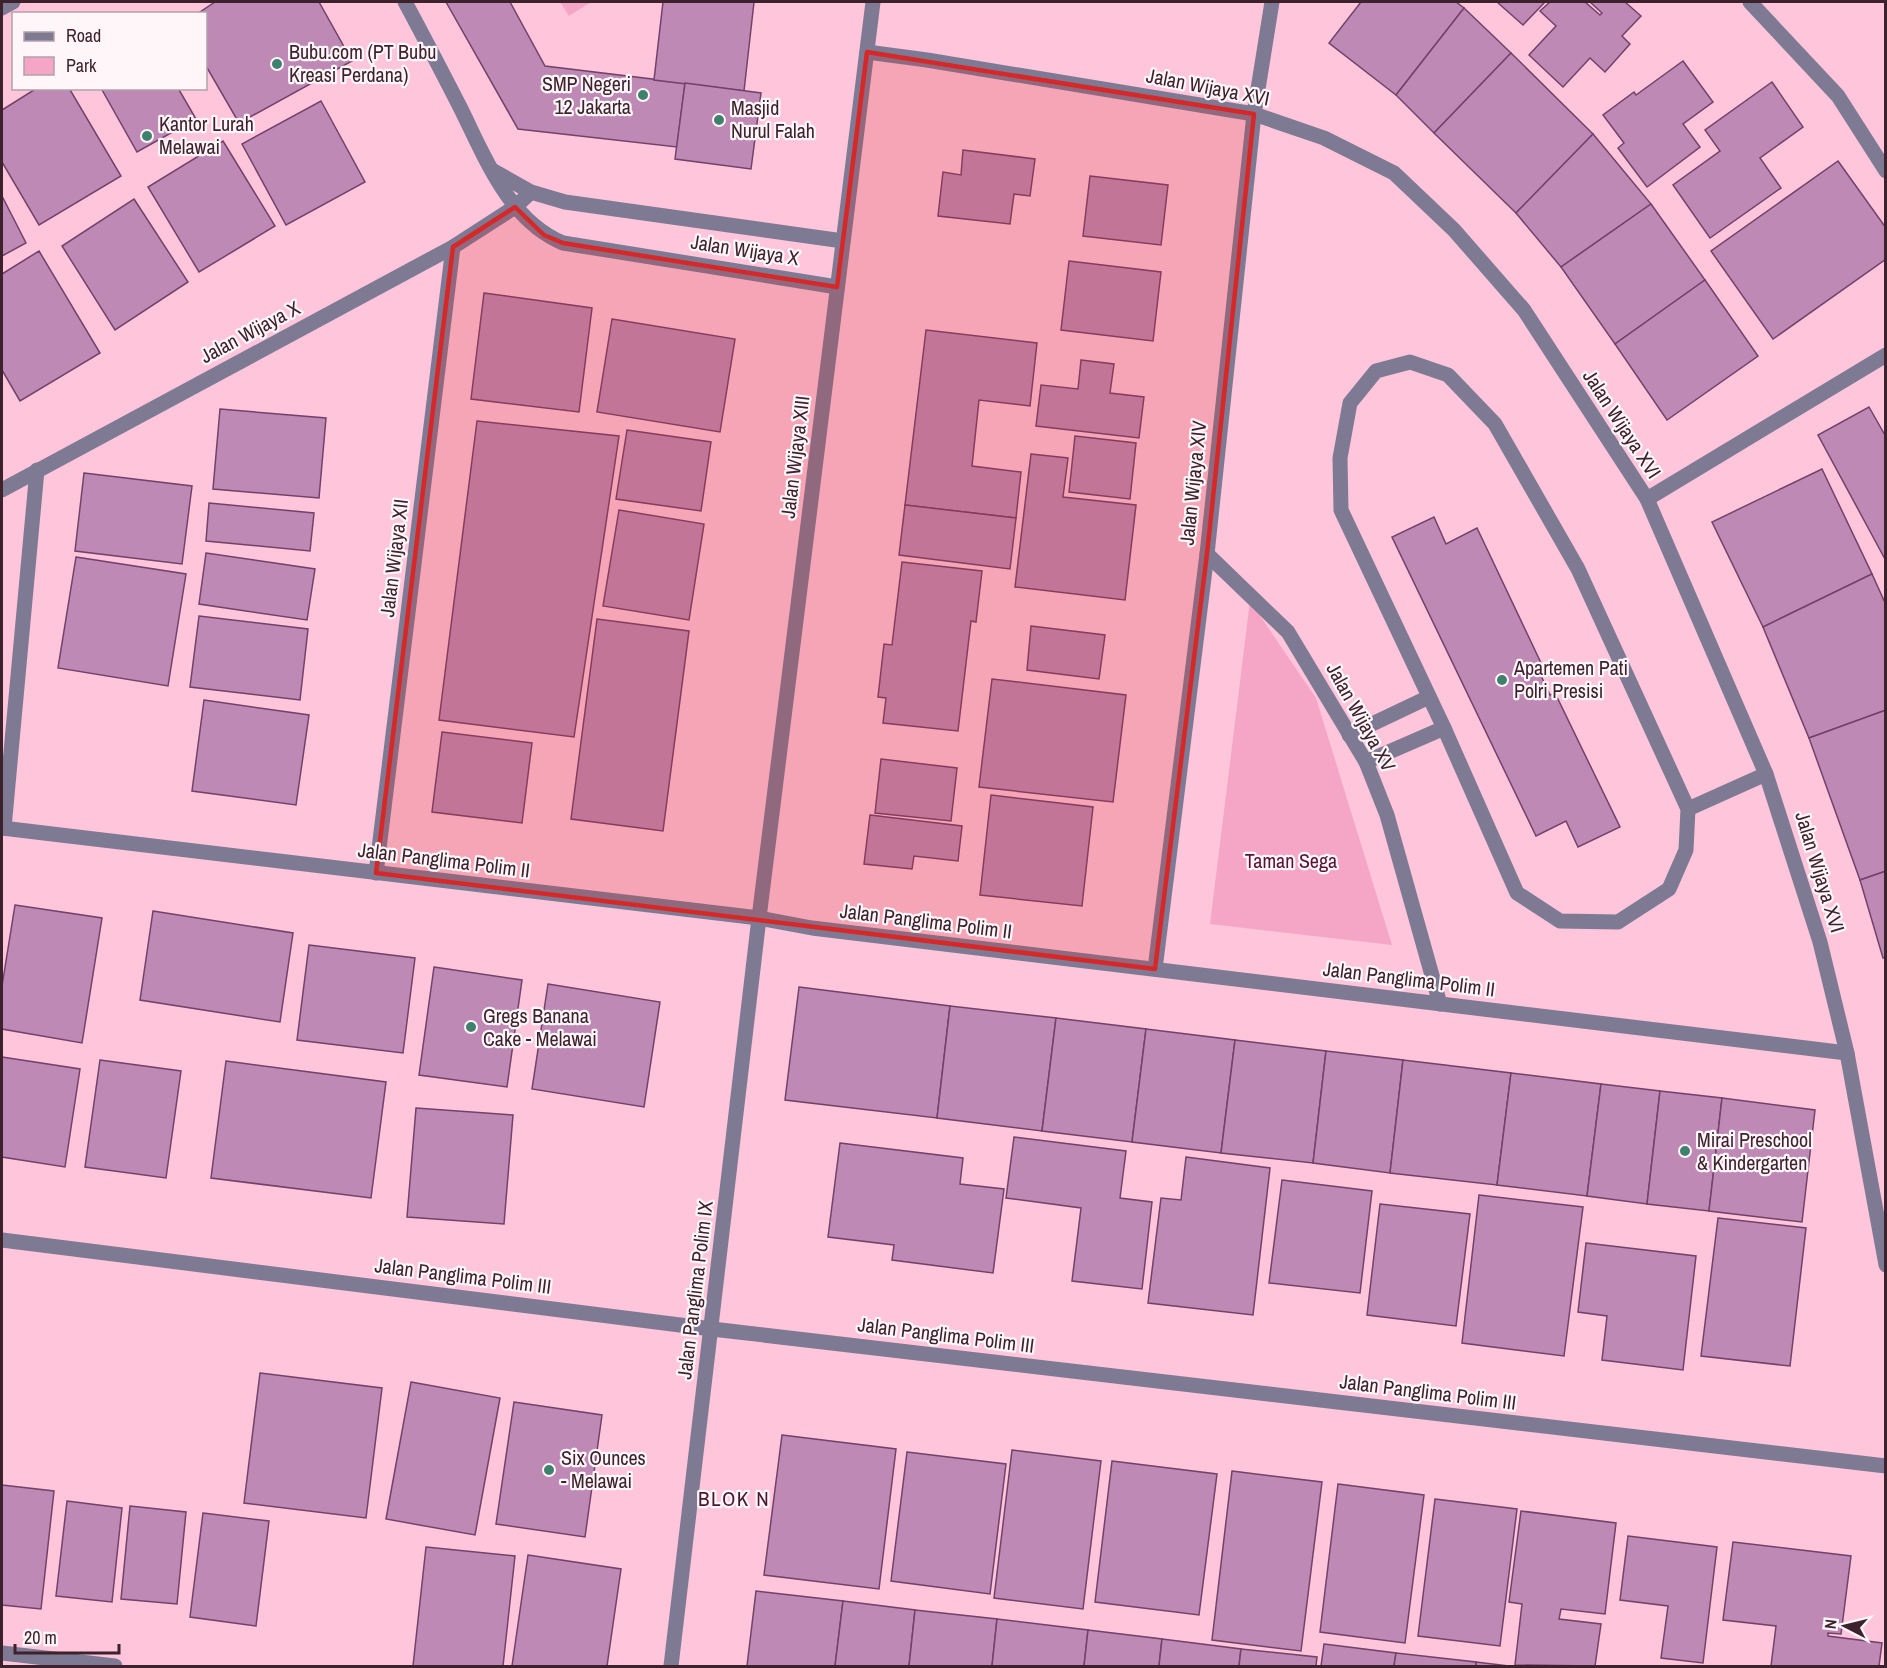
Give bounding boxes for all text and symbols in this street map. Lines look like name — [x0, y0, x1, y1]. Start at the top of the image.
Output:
legend — [12, 12, 207, 90]
text: Road — [66, 23, 101, 48]
place label: Bubu.com (PT Bubu Kreasi Perdana) — [289, 38, 436, 88]
text: Park — [66, 53, 97, 78]
marker: Bubu.com (PT Bubu Kreasi Perdana) — [270, 57, 284, 71]
street label: Jalan Wijaya XVI — [1144, 61, 1272, 112]
place label: SMP Negeri 12 Jakarta — [542, 70, 631, 120]
marker: SMP Negeri 12 Jakarta — [636, 88, 650, 102]
place label: Masjid Nurul Falah — [731, 94, 815, 144]
place label: Kantor Lurah Melawai — [159, 110, 254, 160]
marker: Masjid Nurul Falah — [712, 113, 726, 127]
marker: Kantor Lurah Melawai — [140, 129, 154, 143]
street label: Jalan Wijaya X — [689, 228, 801, 271]
street label: Jalan Wijaya X — [195, 294, 304, 369]
street label: Jalan Wijaya XVI — [1577, 364, 1668, 483]
street label: Jalan Wijaya XIII — [774, 394, 815, 520]
street label: Jalan Wijaya XIV — [1173, 419, 1212, 546]
street label: Jalan Wijaya XII — [373, 497, 414, 618]
place label: Apartemen Pati Polri Presisi — [1513, 654, 1628, 704]
street label: Jalan Wijaya XV — [1320, 658, 1402, 776]
marker: Apartemen Pati Polri Presisi — [1495, 673, 1509, 687]
street label: Jalan Wijaya XVI — [1789, 808, 1852, 936]
street label: Jalan Panglima Polim II — [356, 836, 532, 883]
park label: Taman Sega — [1245, 847, 1337, 874]
street label: Jalan Panglima Polim II — [838, 897, 1014, 944]
street label: Jalan Panglima Polim II — [1321, 955, 1497, 1002]
place label: Gregs Banana Cake - Melawai — [483, 1002, 597, 1052]
marker: Gregs Banana Cake - Melawai — [464, 1020, 478, 1034]
place label: Mirai Preschool & Kindergarten — [1697, 1126, 1812, 1176]
marker: Mirai Preschool & Kindergarten — [1678, 1144, 1692, 1158]
street label: Jalan Panglima Polim IX — [670, 1199, 719, 1381]
street label: Jalan Panglima Polim III — [373, 1251, 553, 1300]
street label: Jalan Panglima Polim III — [856, 1310, 1036, 1359]
street label: Jalan Panglima Polim III — [1338, 1367, 1518, 1416]
place label: Six Ounces - Melawai — [561, 1444, 646, 1494]
marker: Six Ounces - Melawai — [542, 1463, 556, 1477]
district label: BLOK N — [698, 1484, 770, 1513]
north arrow — [1815, 1596, 1875, 1656]
scale bar — [15, 1617, 118, 1655]
text: N — [1819, 1618, 1842, 1630]
text: 20 m — [24, 1625, 57, 1650]

